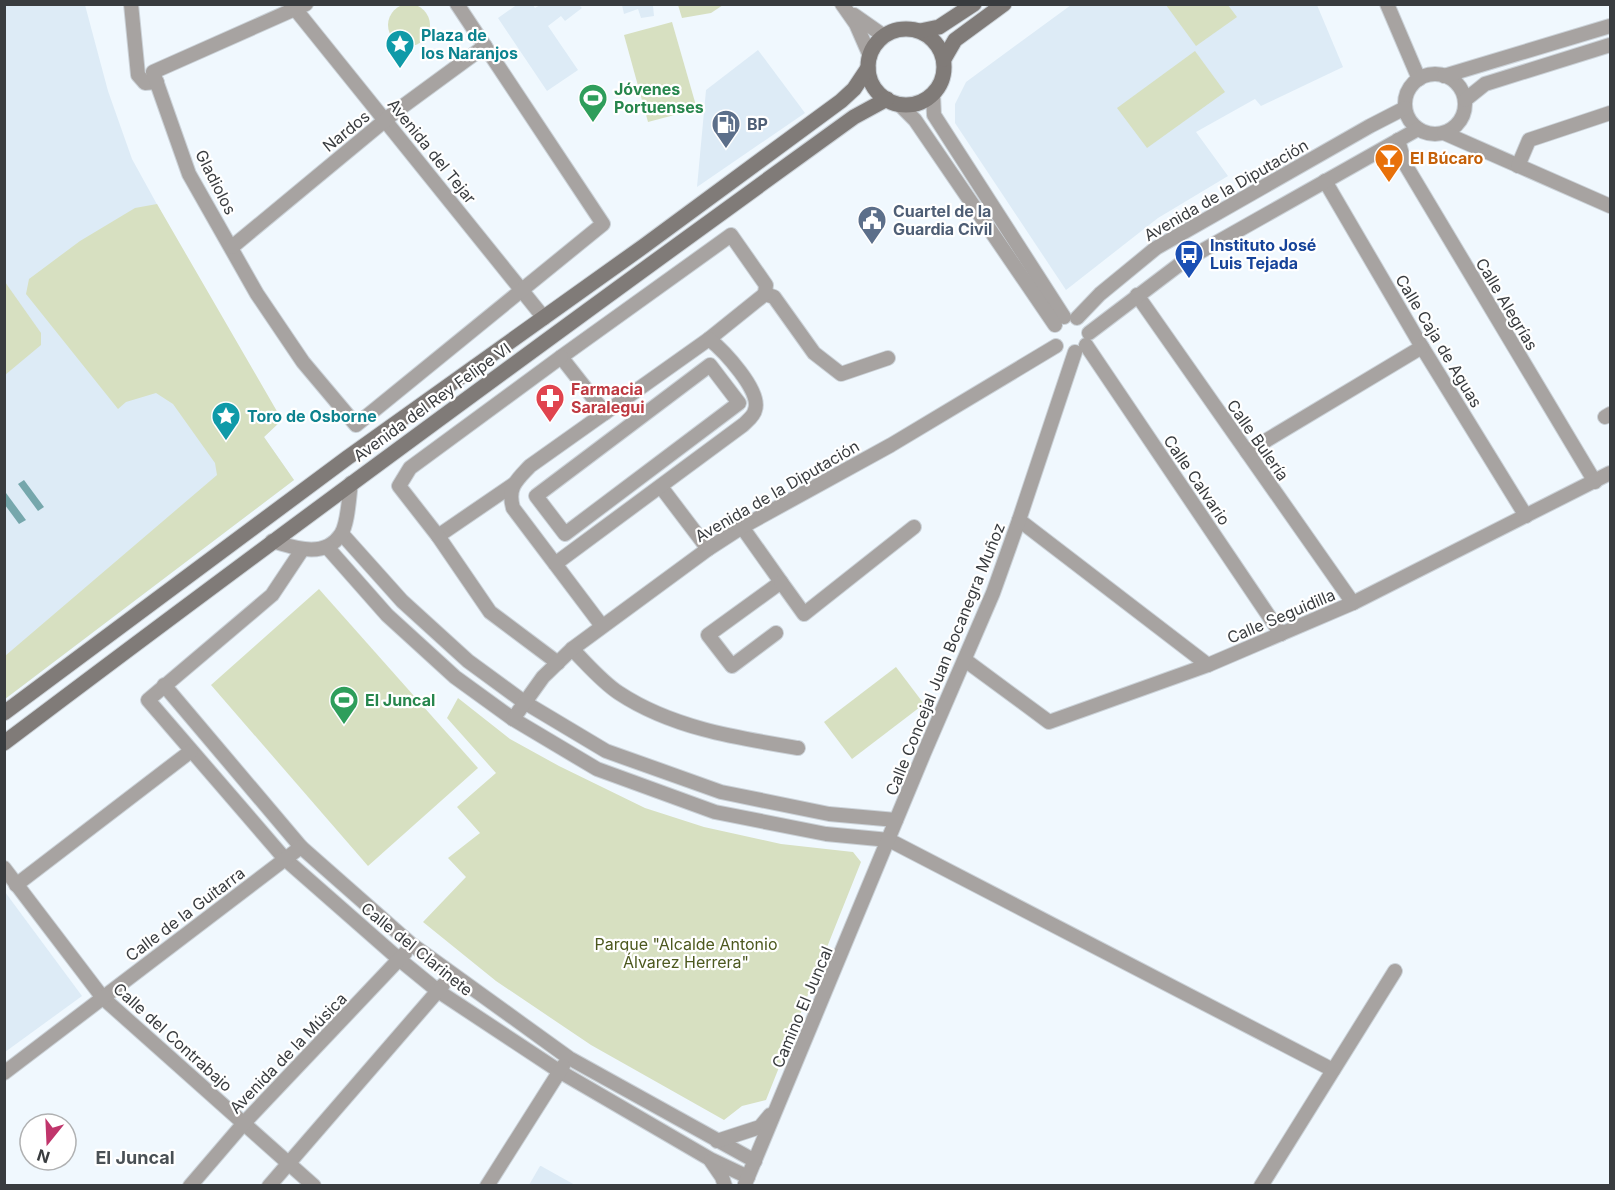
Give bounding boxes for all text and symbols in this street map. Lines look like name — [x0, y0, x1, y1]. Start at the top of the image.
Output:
place label: Plaza de los Naranjos — [421, 25, 518, 63]
place icon: Plaza de los Naranjos — [384, 28, 416, 70]
place label: Jóvenes Portuenses — [614, 79, 704, 117]
sports icon: Jóvenes Portuenses — [577, 82, 609, 124]
street label: Avenida del Tejar — [384, 94, 480, 208]
street label: Nardos — [318, 106, 374, 156]
fuel station icon: BP — [710, 108, 742, 150]
place label: BP — [747, 114, 768, 134]
street label: Avenida de la Diputación — [1140, 135, 1312, 245]
bar icon: El Búcaro — [1373, 142, 1405, 184]
street label: Gladiolos — [191, 146, 241, 218]
place label: El Búcaro — [1410, 148, 1483, 168]
place label: Cuartel de la Guardia Civil — [893, 201, 992, 239]
public building icon: Cuartel de la Guardia Civil — [856, 204, 888, 246]
place label: Instituto José Luis Tejada — [1210, 235, 1316, 273]
bus stop icon: Instituto José Luis Tejada — [1173, 238, 1205, 280]
street label: Calle Alegrías — [1472, 254, 1542, 354]
street label: Calle Caja de Aguas — [1391, 271, 1487, 411]
street label: Avenida del Rey Felipe VI — [349, 338, 515, 466]
place label: Farmacia Saralegui — [571, 379, 645, 417]
pharmacy icon: Farmacia Saralegui — [534, 382, 566, 424]
street label: Calle Bulería — [1223, 396, 1293, 484]
place icon: Toro de Osborne — [210, 400, 242, 442]
place label: Toro de Osborne — [247, 406, 377, 426]
street label: Calle Calvario — [1159, 431, 1235, 529]
street label: Avenida de la Diputación — [691, 436, 863, 546]
street label: Calle Concejal Juan Bocanegra Muñoz — [881, 520, 1009, 798]
street label: Calle Seguidilla — [1224, 584, 1338, 648]
sports icon: El Juncal — [328, 684, 360, 726]
place label: El Juncal — [365, 690, 435, 710]
street label: Calle de la Guitarra — [121, 863, 249, 965]
street label: Calle del Clarinete — [357, 898, 477, 1000]
park label: Parque "Alcalde Antonio Álvarez Herrera" — [594, 934, 778, 972]
street label: Camino El Juncal — [767, 943, 837, 1071]
street label: Calle del Contrabajo — [109, 978, 237, 1096]
street label: Avenida de la Música — [225, 988, 351, 1118]
north arrow — [18, 1112, 78, 1172]
text: N — [34, 1145, 52, 1168]
district label: El Juncal — [95, 1147, 175, 1168]

